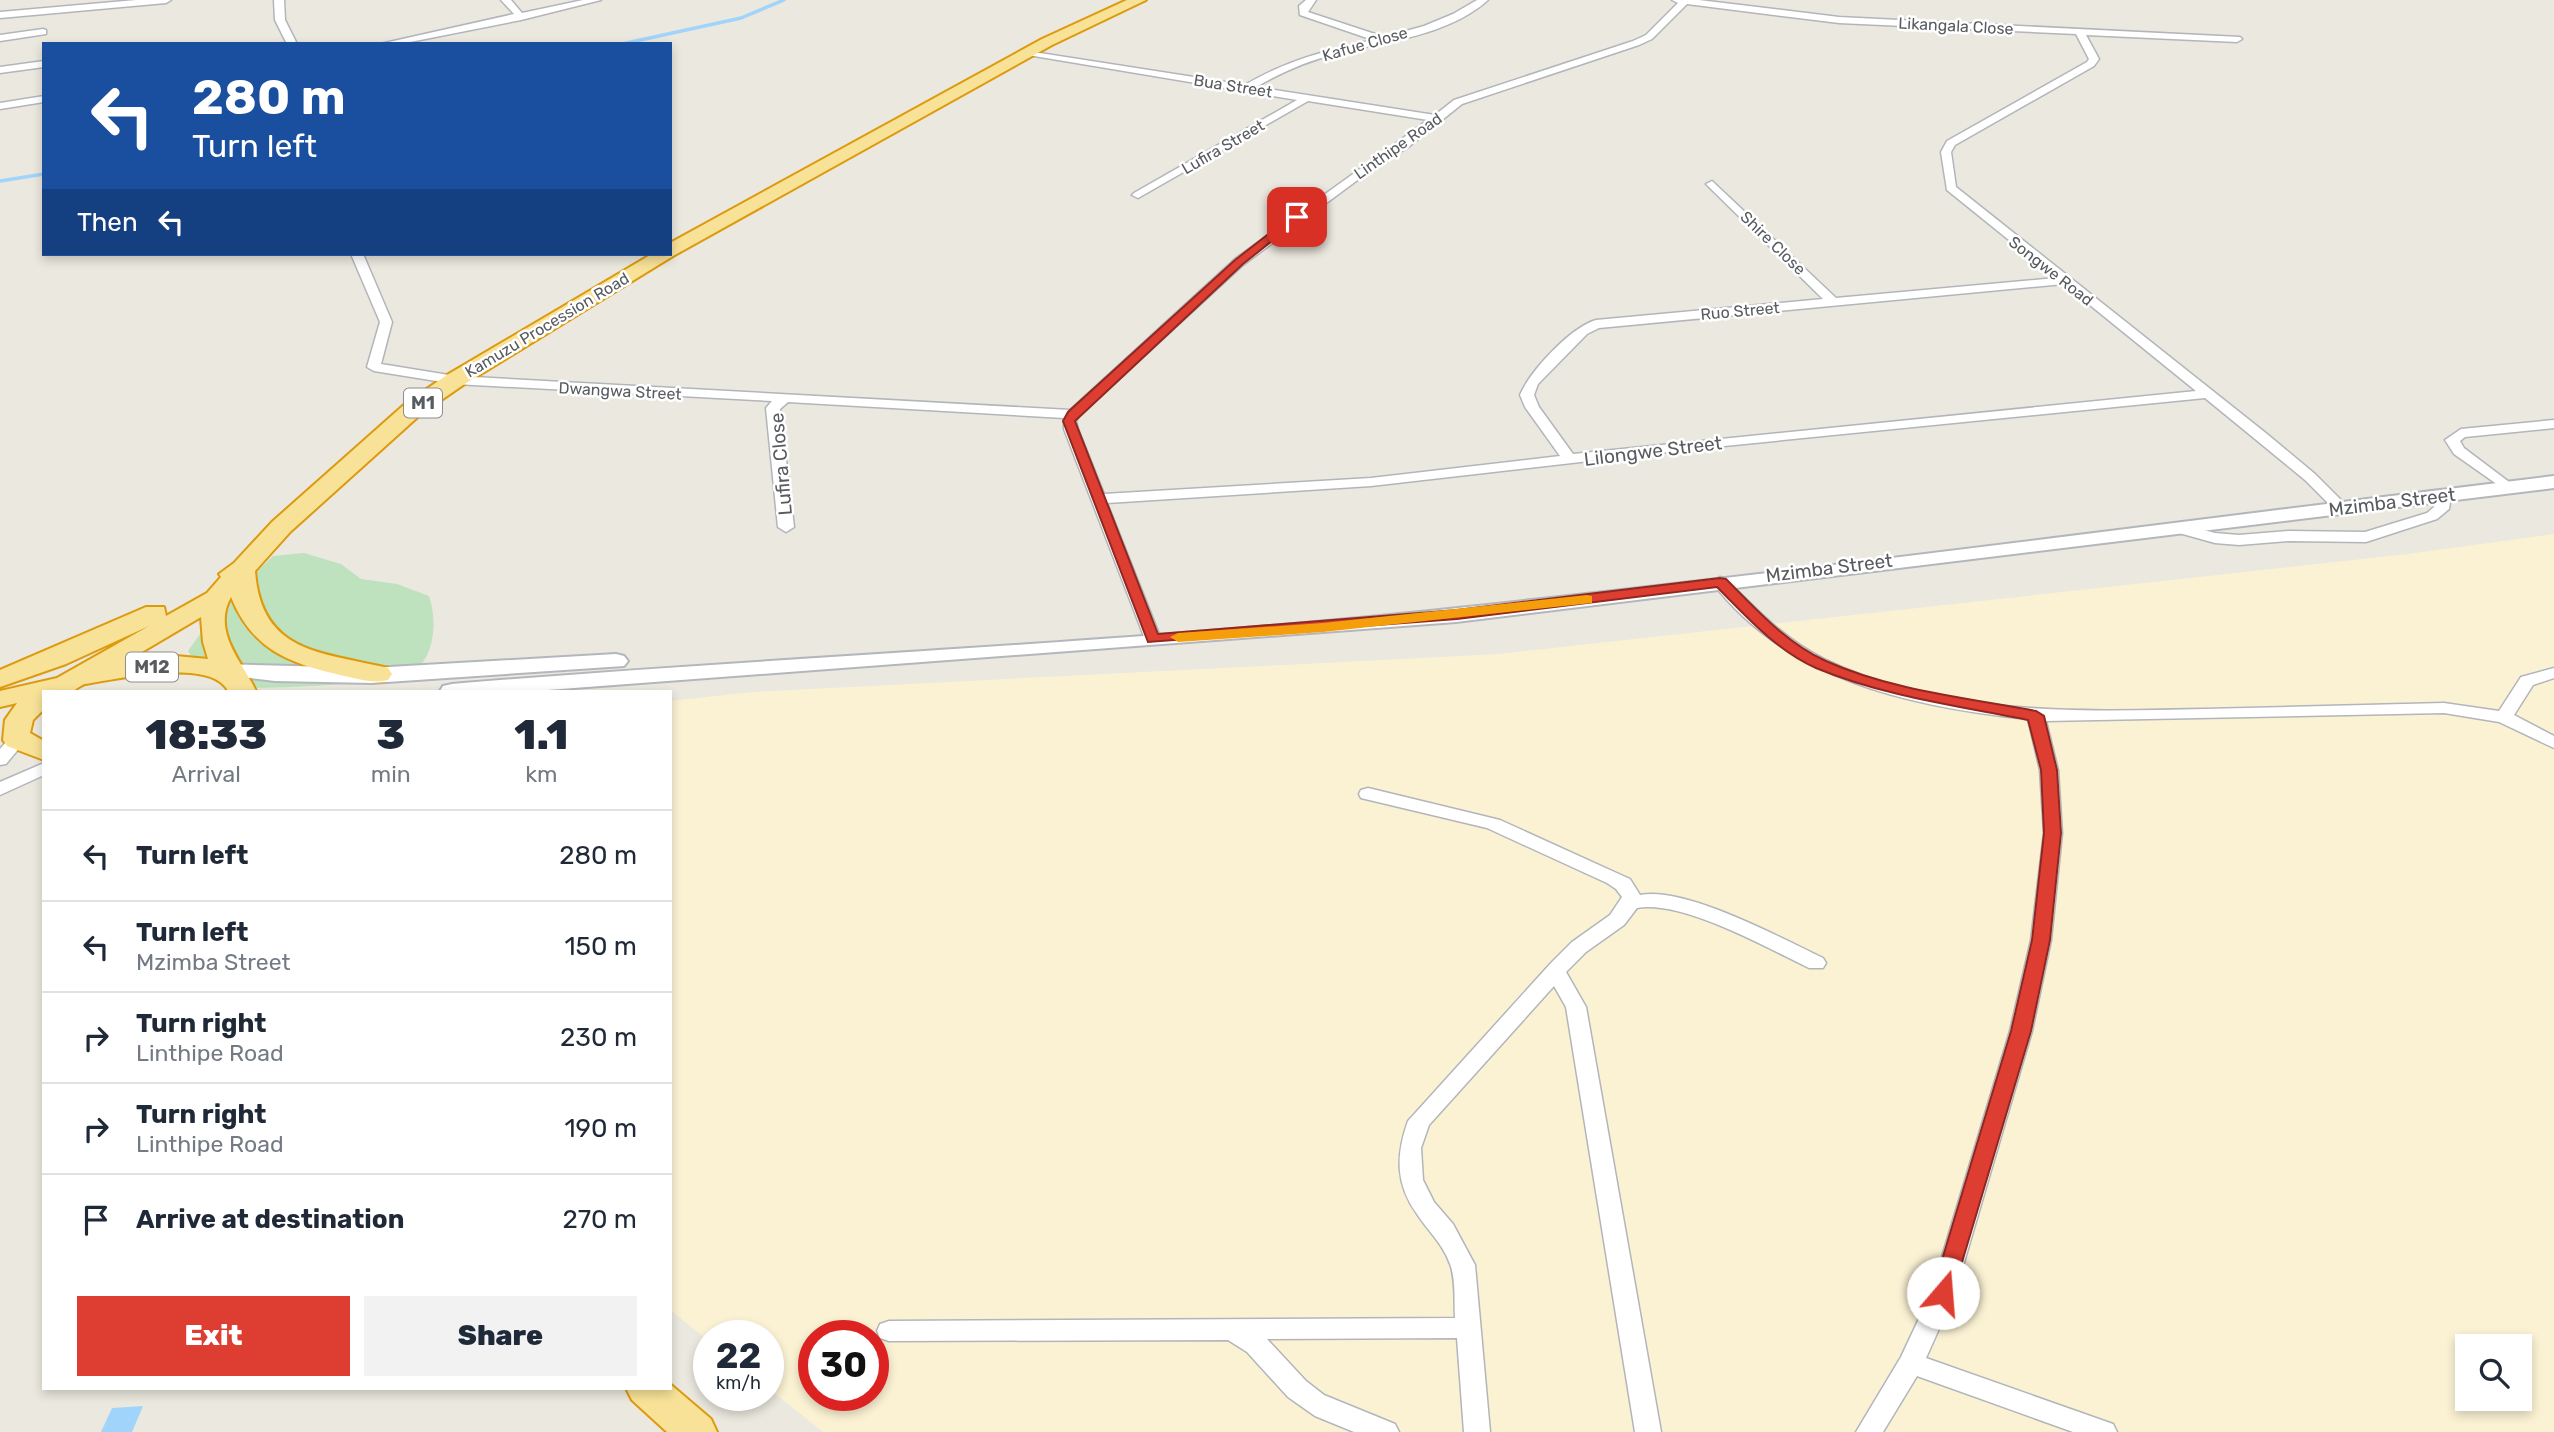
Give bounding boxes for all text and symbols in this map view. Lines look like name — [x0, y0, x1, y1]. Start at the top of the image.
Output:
street label: Likangala Close — [1898, 13, 2014, 39]
street label: Kafue Close — [1320, 23, 1410, 65]
text: 280 m — [192, 68, 346, 126]
icon: left — [77, 70, 168, 161]
street label: Bua Street — [1192, 70, 1274, 102]
street label: Linthipe Road — [1350, 109, 1446, 183]
street label: Lufira Street — [1178, 116, 1268, 178]
text: Turn left — [192, 127, 317, 165]
pin — [1267, 187, 1327, 247]
icon: arrive — [1278, 198, 1316, 236]
icon: left — [152, 203, 190, 241]
text: Then — [77, 207, 138, 238]
street label: Shire Close — [1736, 207, 1810, 279]
street label: Songwe Road — [2005, 232, 2097, 310]
street label: Kamuzu Procession Road — [462, 268, 632, 382]
street label: Ruo Street — [1700, 298, 1780, 324]
street label: Dwangwa Street — [558, 378, 682, 404]
road number: M1 — [404, 388, 442, 418]
street label: Lufira Close — [765, 412, 797, 516]
street label: Lilongwe Street — [1583, 431, 1724, 471]
street label: Mzimba Street — [2327, 483, 2457, 521]
street label: Mzimba Street — [1764, 549, 1894, 587]
road number: M12 — [126, 652, 178, 682]
text: 18:33 — [146, 710, 267, 760]
text: 3 — [376, 710, 405, 760]
text: 1.1 — [514, 710, 568, 760]
text: Arrival — [172, 760, 241, 788]
text: min — [371, 760, 411, 788]
text: km — [525, 760, 558, 788]
icon: left — [77, 837, 115, 875]
text: Turn left — [136, 840, 248, 871]
text: 280 m — [559, 840, 637, 871]
text: Turn left — [136, 917, 248, 948]
icon: left — [77, 928, 115, 966]
text: 150 m — [564, 931, 637, 962]
text: Mzimba Street — [136, 948, 291, 976]
text: Turn right — [136, 1008, 266, 1039]
icon: right — [77, 1019, 115, 1057]
text: 230 m — [560, 1022, 637, 1053]
text: Linthipe Road — [136, 1039, 284, 1067]
text: Turn right — [136, 1099, 266, 1130]
icon: right — [77, 1110, 115, 1148]
text: 190 m — [564, 1113, 637, 1144]
text: Linthipe Road — [136, 1130, 284, 1158]
icon: arrive — [77, 1201, 115, 1239]
text: Arrive at destination — [136, 1204, 404, 1235]
text: 270 m — [562, 1204, 637, 1235]
position arrow — [1906, 1256, 1980, 1330]
button: Exit — [77, 1296, 350, 1376]
button: Share — [364, 1296, 637, 1376]
speed limit sign: 30 — [798, 1320, 889, 1411]
map controls — [2455, 1334, 2532, 1411]
button: search — [2455, 1334, 2532, 1411]
text: 22 — [716, 1335, 761, 1377]
text: km/h — [716, 1372, 761, 1394]

